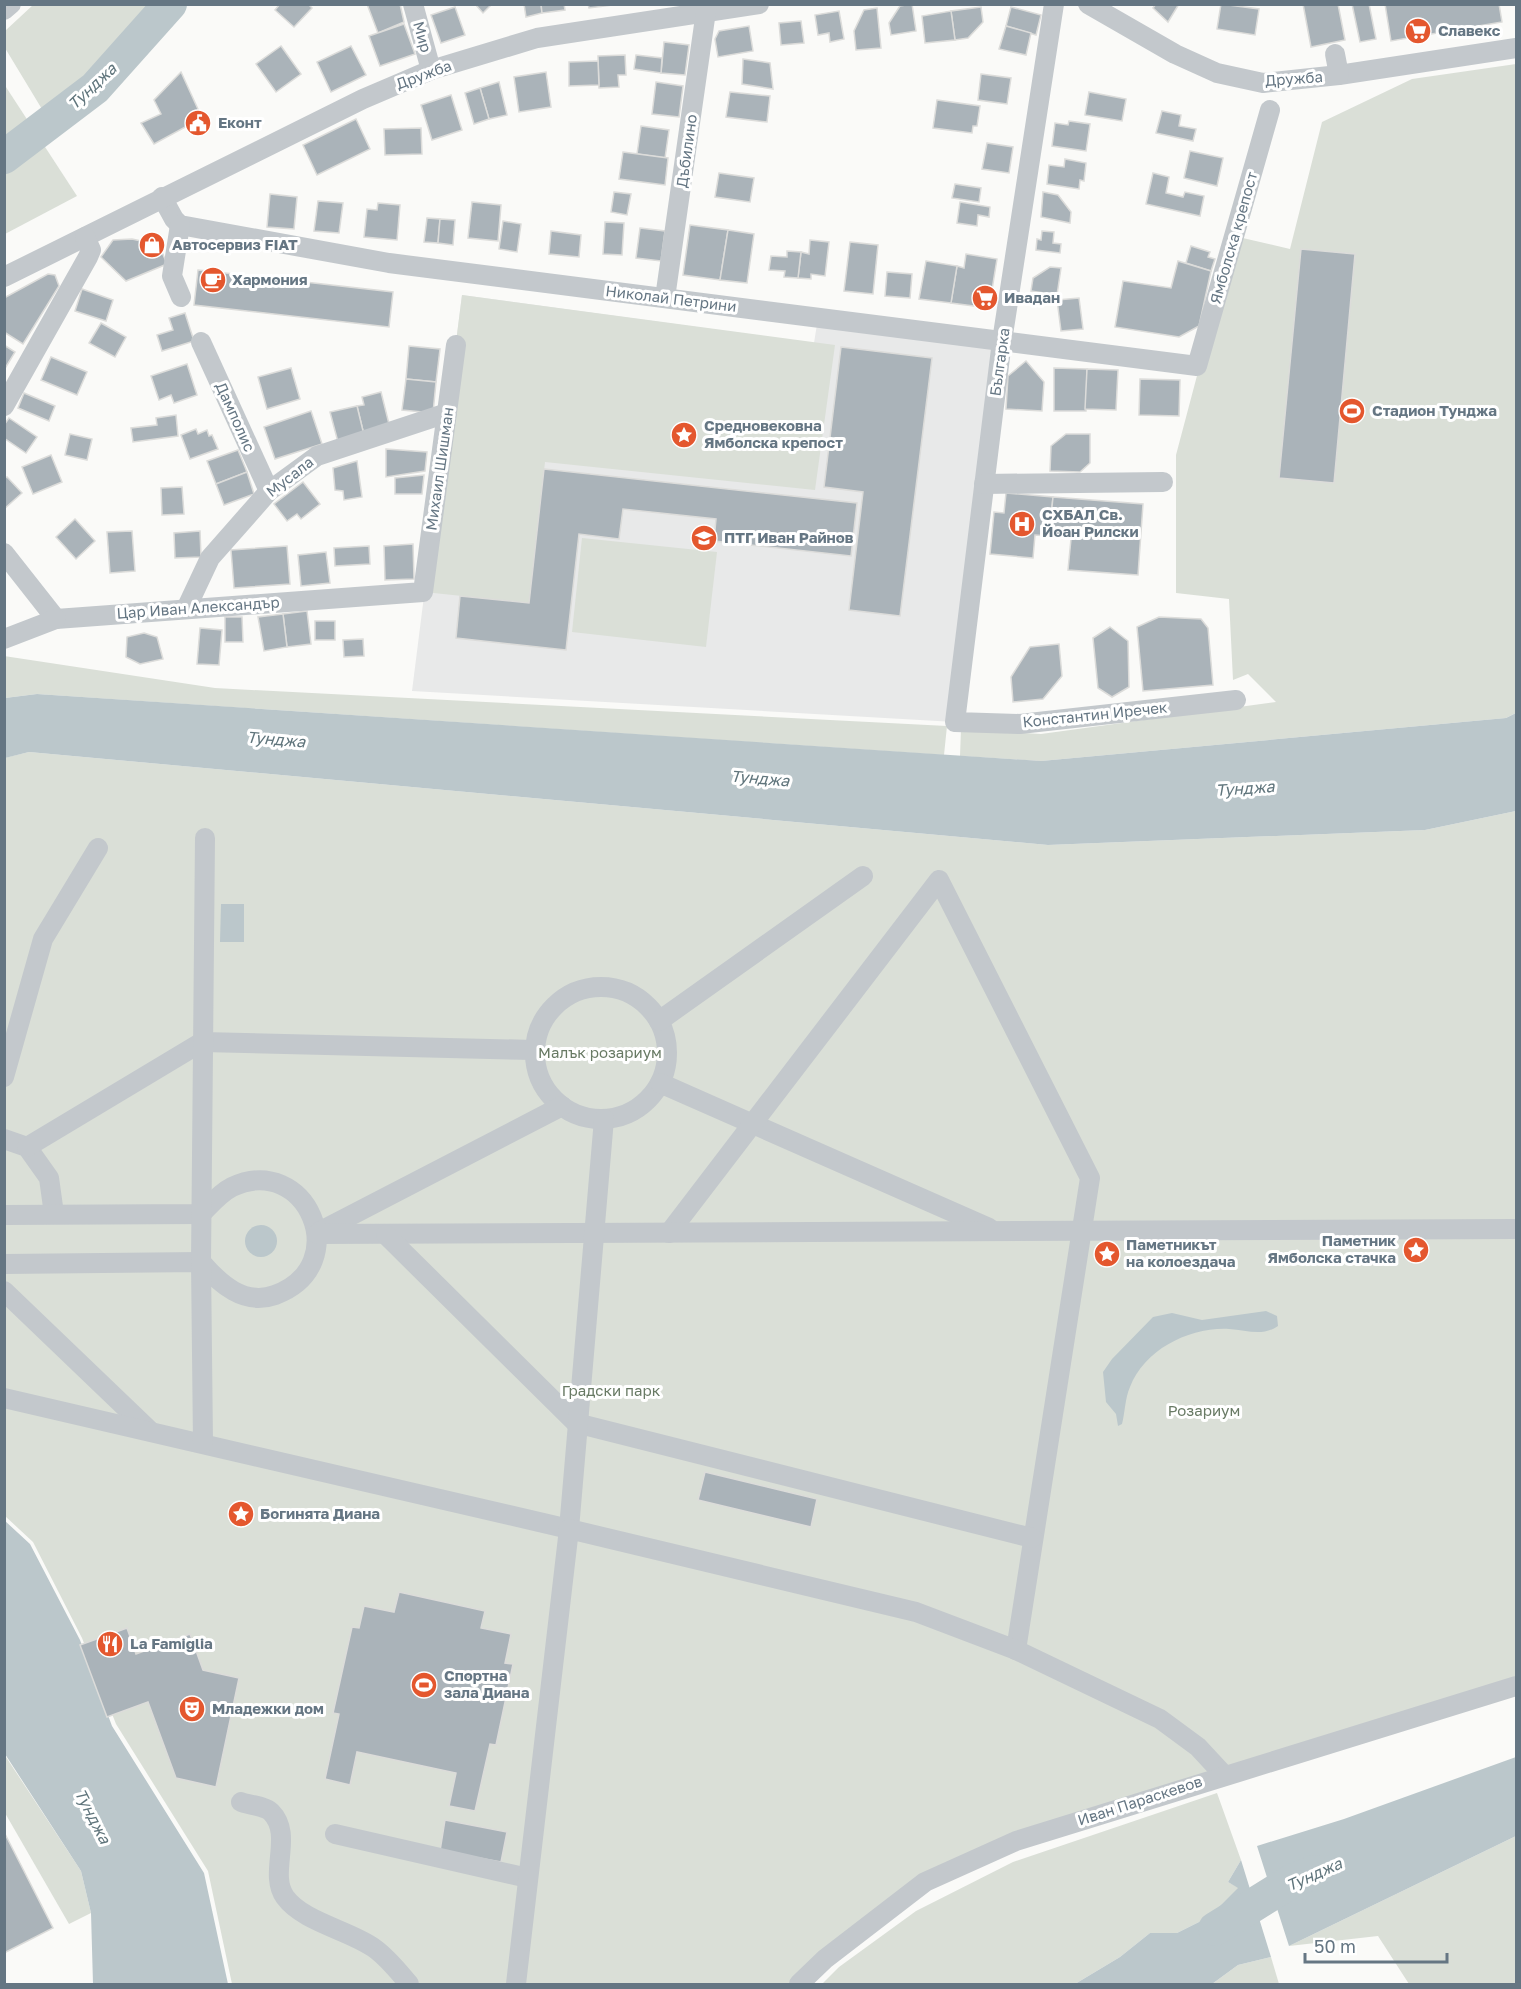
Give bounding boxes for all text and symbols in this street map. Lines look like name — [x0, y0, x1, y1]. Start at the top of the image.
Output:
supermarket icon: Славекс — [1403, 16, 1433, 46]
street label: Мир — [410, 19, 436, 54]
place label: Славекс — [1438, 21, 1501, 39]
street label: Дружба — [393, 56, 454, 92]
water label: Тунджа — [64, 58, 121, 113]
street label: Дружба — [1265, 67, 1323, 89]
public building icon: Еконт — [183, 108, 213, 138]
place label: Еконт — [218, 113, 262, 131]
street label: Дъбилино — [672, 113, 700, 189]
street label: Ямболска крепост — [1206, 169, 1261, 306]
shop icon: Автосервиз FIAT — [137, 230, 167, 260]
place label: Автосервиз FIAT — [172, 235, 298, 253]
cafe icon: Хармония — [198, 265, 228, 295]
place label: Хармония — [232, 270, 308, 288]
street label: Николай Петрини — [605, 281, 738, 315]
supermarket icon: Ивадан — [970, 283, 1000, 313]
place label: Ивадан — [1004, 288, 1060, 306]
street label: Българка — [985, 326, 1013, 397]
street label: Дамполис — [213, 379, 259, 454]
sports icon: Стадион Тунджа — [1337, 396, 1367, 426]
place label: Стадион Тунджа — [1372, 401, 1497, 419]
street label: Михаил Шишман — [421, 406, 457, 532]
place label: Средновековна Ямболска крепост — [704, 416, 843, 451]
place icon: Средновековна Ямболска крепост — [669, 420, 699, 450]
street label: Мусала — [262, 452, 317, 500]
place label: СХБАЛ Св. Йоан Рилски — [1042, 505, 1139, 540]
hospital icon: СХБАЛ Св. Йоан Рилски — [1007, 509, 1037, 539]
school or university icon: ПТГ Иван Райнов — [689, 523, 719, 553]
place label: ПТГ Иван Райнов — [724, 528, 854, 546]
street label: Цар Иван Александър — [116, 592, 280, 622]
street label: Константин Иречек — [1022, 697, 1169, 731]
water label: Тунджа — [246, 726, 307, 752]
water label: Тунджа — [730, 765, 791, 791]
water label: Тунджа — [1215, 776, 1276, 800]
park label: Малък розариум — [538, 1043, 662, 1061]
place label: Паметник Ямболска стачка — [1268, 1231, 1396, 1266]
place label: Паметникът на колоездача — [1126, 1235, 1236, 1270]
place icon: Паметник Ямболска стачка — [1401, 1235, 1431, 1265]
place icon: Паметникът на колоездача — [1092, 1239, 1122, 1269]
park label: Градски парк — [562, 1381, 661, 1399]
park label: Розариум — [1168, 1401, 1240, 1419]
place icon: Богинята Диана — [226, 1499, 256, 1529]
place label: Богинята Диана — [260, 1504, 380, 1522]
restaurant icon: La Famiglia — [95, 1629, 125, 1659]
place label: La Famiglia — [130, 1634, 213, 1652]
place label: Спортна зала Диана — [444, 1666, 530, 1701]
sports icon: Спортна зала Диана — [409, 1670, 439, 1700]
theatre icon: Младежки дом — [177, 1694, 207, 1724]
place label: Младежки дом — [212, 1699, 324, 1717]
street label: Иван Параскевов — [1075, 1771, 1204, 1829]
water label: Тунджа — [71, 1785, 116, 1848]
water label: Тунджа — [1283, 1853, 1346, 1895]
scale bar — [1305, 1926, 1448, 1964]
text: 50 m — [1314, 1935, 1356, 1957]

